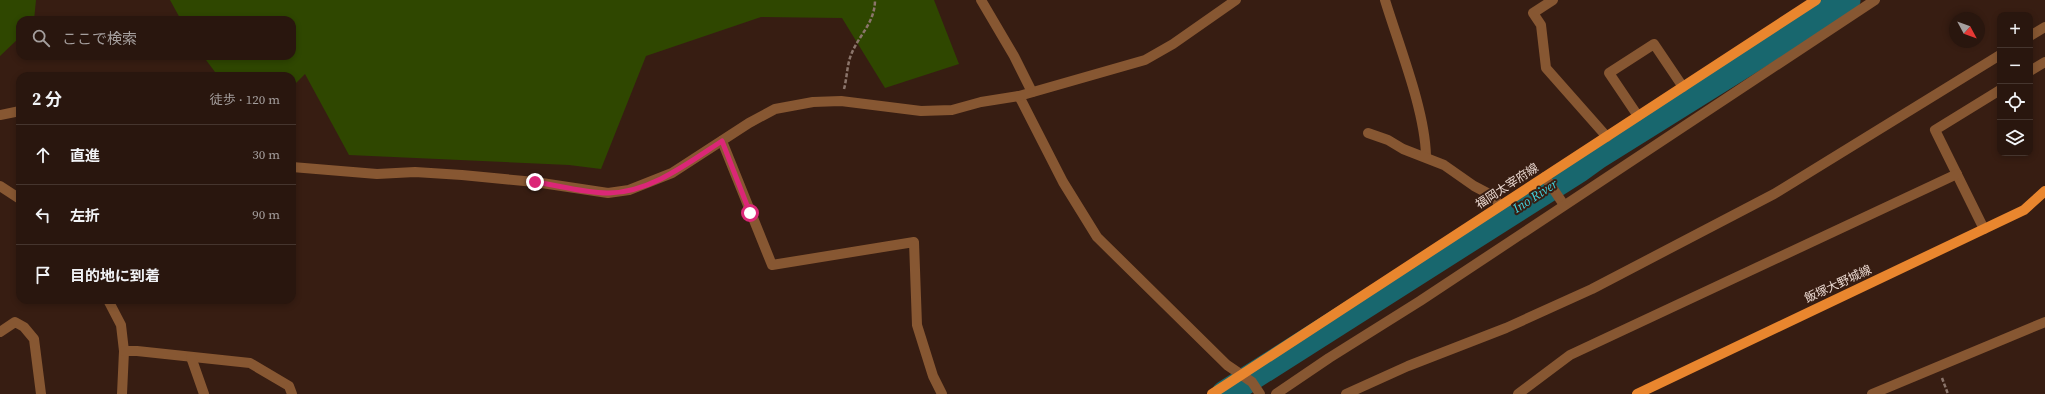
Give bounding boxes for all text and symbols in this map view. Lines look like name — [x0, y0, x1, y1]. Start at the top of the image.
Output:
north arrow — [1949, 12, 1985, 48]
map controls — [1997, 12, 2033, 156]
button: + — [1997, 12, 2033, 48]
search box — [16, 16, 296, 60]
icon: search — [30, 27, 52, 49]
text: ここで検索 — [62, 28, 137, 49]
button: − — [1997, 48, 2033, 84]
button: locate — [1997, 84, 2033, 120]
text: 2 分 — [32, 87, 62, 111]
text: 徒歩 · 120 m — [210, 91, 280, 108]
button: layers — [1997, 120, 2033, 156]
icon: ahead — [32, 144, 54, 166]
text: 直進 — [70, 145, 100, 166]
text: 30 m — [252, 146, 280, 163]
street label: 福岡太宰府線 — [1472, 160, 1542, 212]
route end — [526, 173, 544, 191]
water label: Ino River — [1509, 175, 1561, 217]
icon: left — [32, 204, 54, 226]
route start — [741, 204, 759, 222]
text: 左折 — [70, 205, 100, 226]
text: 90 m — [252, 206, 280, 223]
street label: 飯塚大野城線 — [1802, 262, 1874, 306]
icon: arrive — [32, 264, 54, 286]
text: 目的地に到着 — [70, 265, 160, 286]

